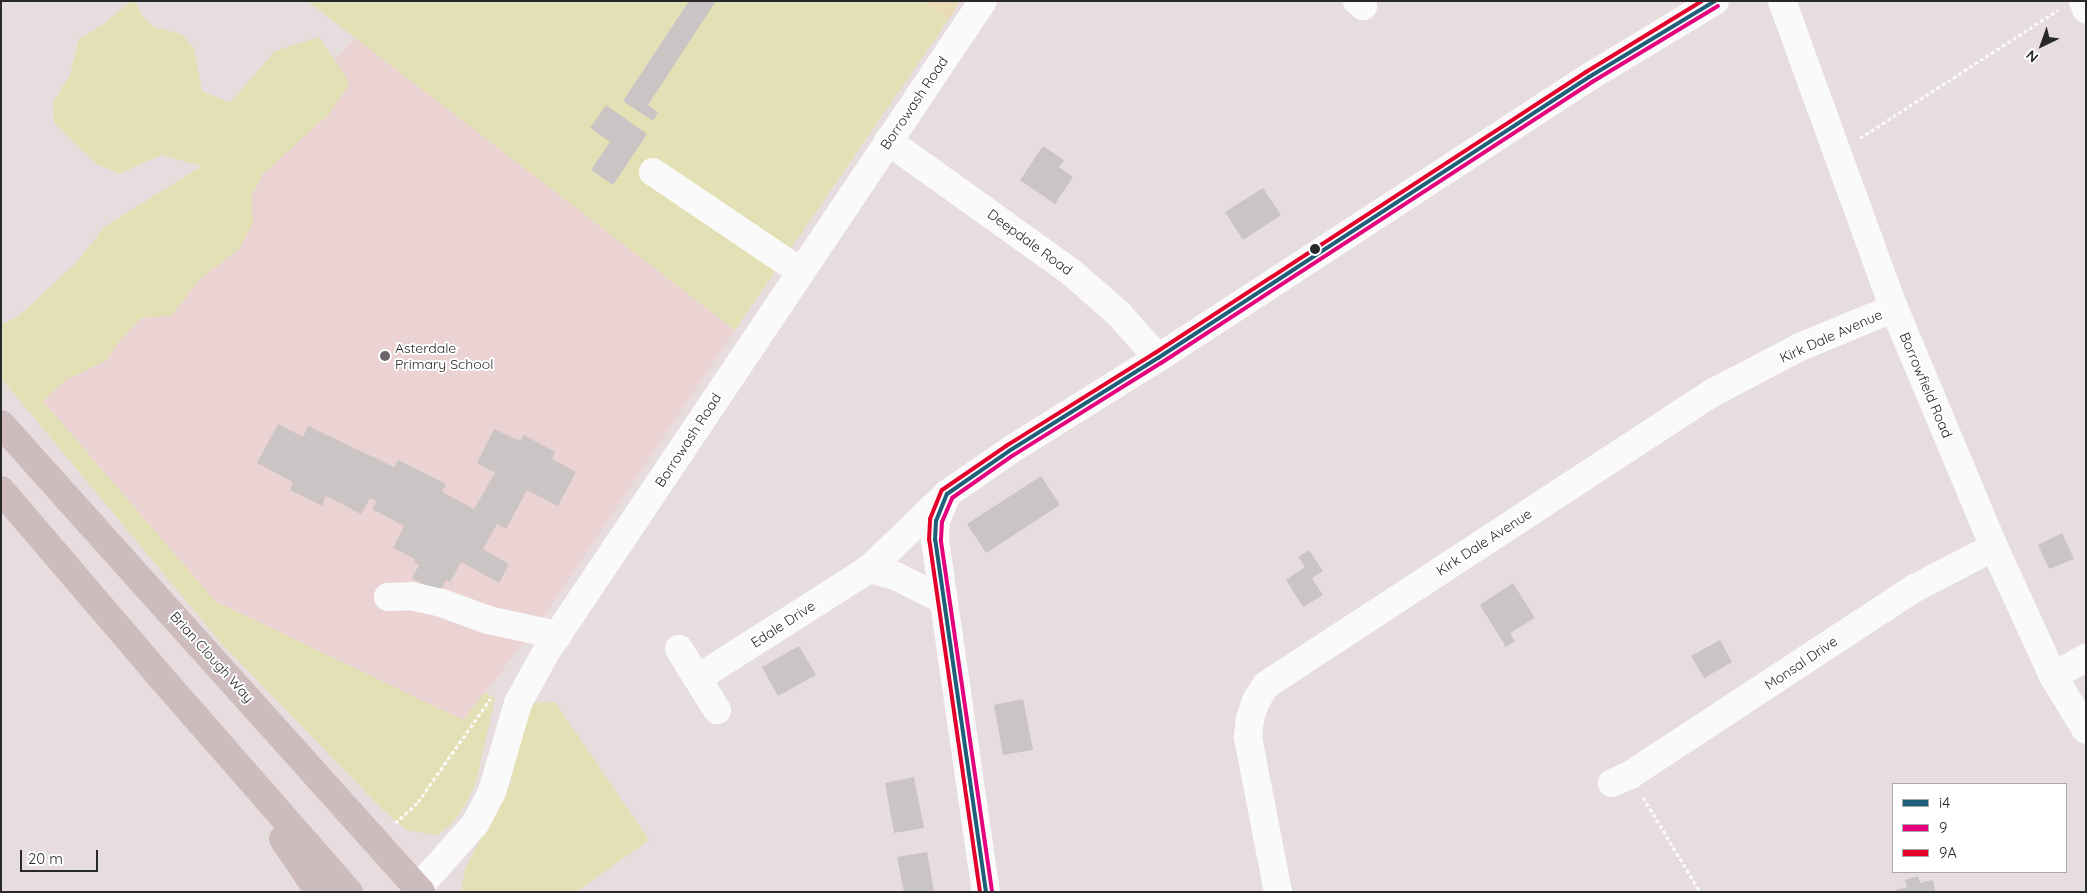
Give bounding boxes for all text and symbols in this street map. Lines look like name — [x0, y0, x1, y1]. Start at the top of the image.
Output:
north arrow — [2017, 20, 2067, 70]
text: N — [2022, 46, 2042, 66]
street label: Borrowash Road — [877, 53, 951, 153]
street label: Deepdale Road — [984, 206, 1076, 278]
unlabelled marker — [1310, 244, 1320, 254]
street label: Kirk Dale Avenue — [1777, 306, 1885, 366]
street label: Borrowfield Road — [1896, 330, 1956, 440]
place label: Asterdale Primary School — [395, 340, 493, 372]
marker: Asterdale Primary School — [379, 350, 391, 362]
street label: Borrowash Road — [651, 390, 725, 490]
street label: Kirk Dale Avenue — [1433, 505, 1535, 579]
street label: Edale Drive — [748, 597, 818, 651]
street label: Brian Clough Way — [167, 608, 257, 706]
street label: Monsal Drive — [1761, 633, 1841, 693]
legend — [1892, 783, 2067, 873]
text: i4 — [1939, 793, 1950, 812]
text: 9 — [1939, 818, 1947, 837]
scale bar — [22, 840, 100, 872]
text: 9A — [1939, 843, 1957, 862]
text: 20 m — [28, 849, 63, 868]

